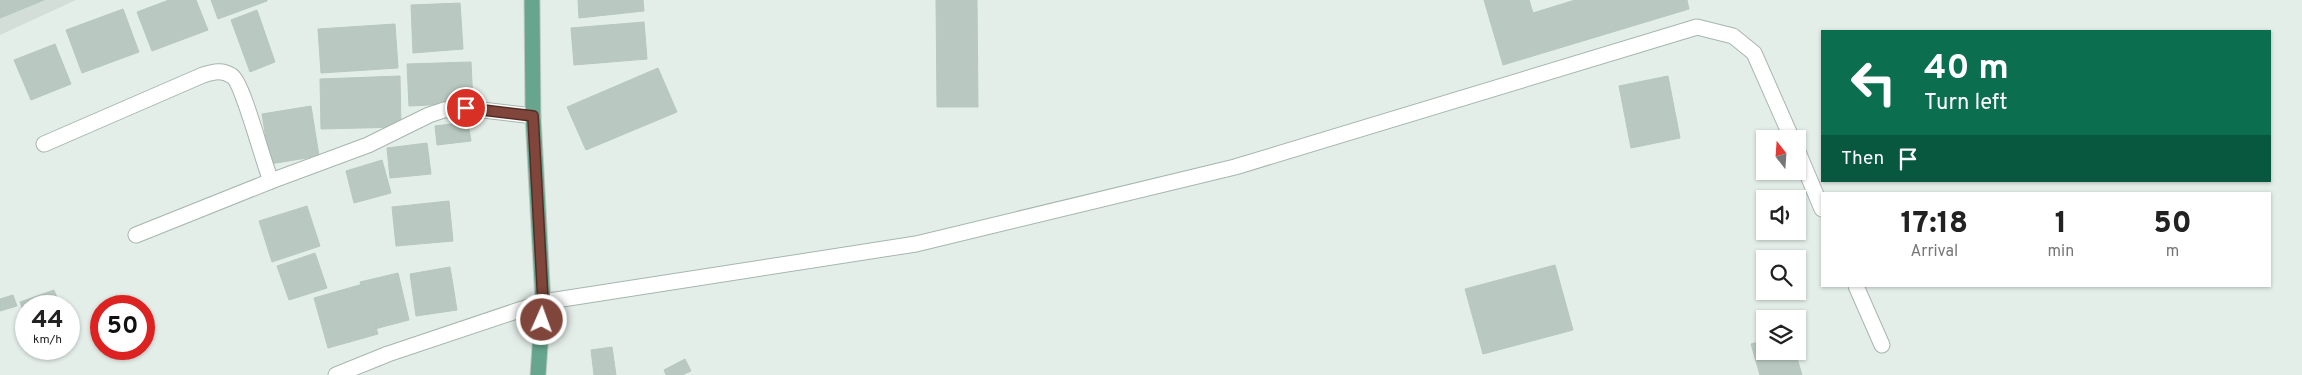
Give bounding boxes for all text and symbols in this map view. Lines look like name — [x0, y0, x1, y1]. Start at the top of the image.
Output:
text: 40 m — [1924, 47, 2009, 91]
icon: left — [1841, 50, 1906, 115]
pin — [445, 87, 487, 129]
text: Turn left — [1924, 90, 2007, 117]
icon: arrive — [452, 94, 480, 122]
north arrow — [1756, 130, 1806, 180]
map controls — [1756, 130, 1806, 360]
icon: arrive — [1894, 145, 1922, 173]
text: Then — [1841, 147, 1884, 171]
button: sound — [1756, 190, 1806, 240]
text: 17:18 — [1900, 206, 1968, 243]
text: 1 — [2055, 206, 2067, 243]
text: 50 — [2154, 206, 2192, 243]
text: Arrival — [1910, 242, 1958, 262]
text: min — [2048, 242, 2074, 262]
text: m — [2166, 242, 2179, 262]
button: search — [1756, 250, 1806, 300]
position arrow — [515, 293, 567, 345]
speed limit sign: 50 — [90, 295, 155, 360]
text: 44 — [31, 305, 64, 337]
button: layers — [1756, 310, 1806, 360]
text: km/h — [33, 332, 62, 348]

